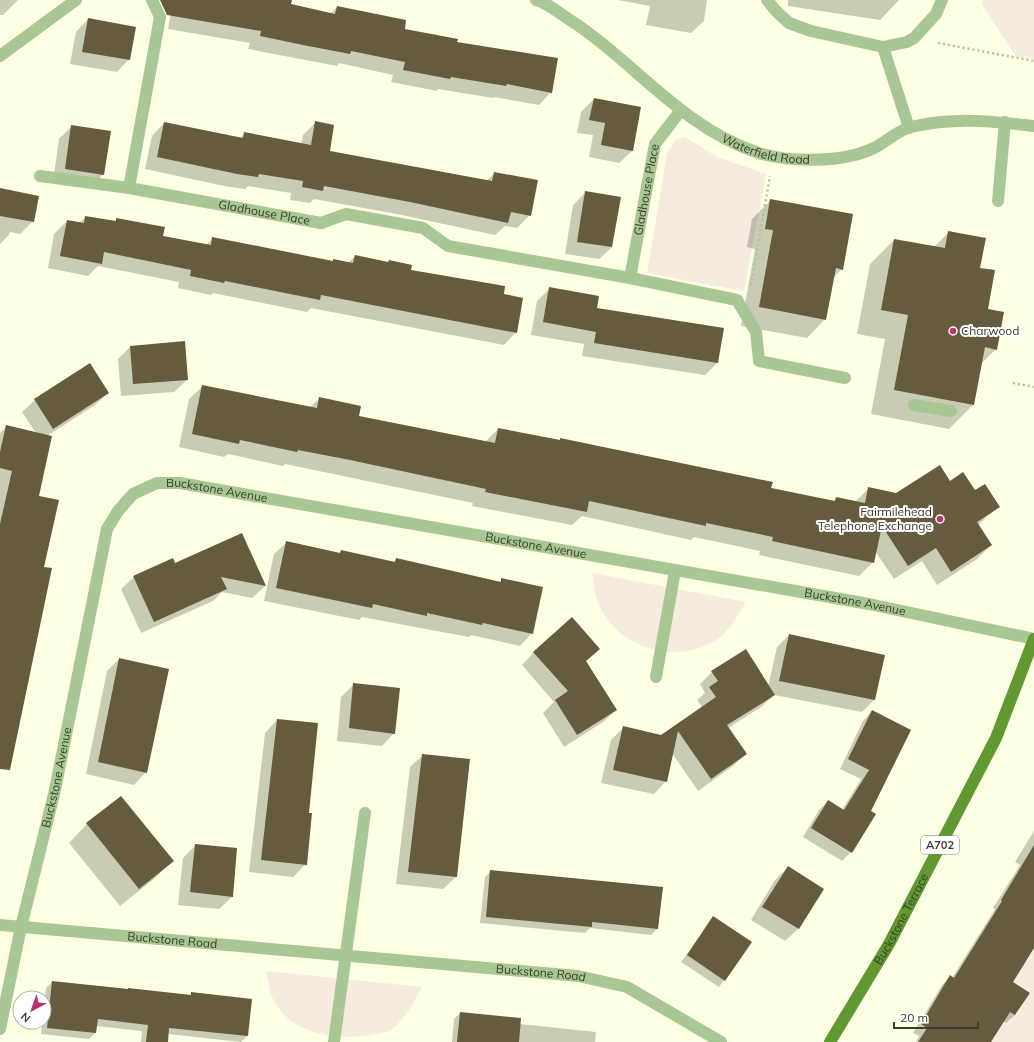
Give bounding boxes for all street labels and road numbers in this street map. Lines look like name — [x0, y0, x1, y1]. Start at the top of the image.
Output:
street label: Waterfield Road — [719, 130, 810, 167]
street label: Gladhouse Place — [630, 143, 662, 237]
street label: Gladhouse Place — [217, 196, 311, 228]
street label: Buckstone Avenue — [166, 475, 269, 505]
street label: Buckstone Avenue — [484, 529, 588, 561]
street label: Buckstone Avenue — [803, 585, 907, 619]
street label: Buckstone Avenue — [38, 726, 74, 829]
road number: A702 — [921, 836, 959, 854]
street label: Buckstone Terrace — [870, 871, 931, 968]
street label: Buckstone Road — [127, 928, 218, 951]
street label: Buckstone Road — [495, 961, 587, 985]

